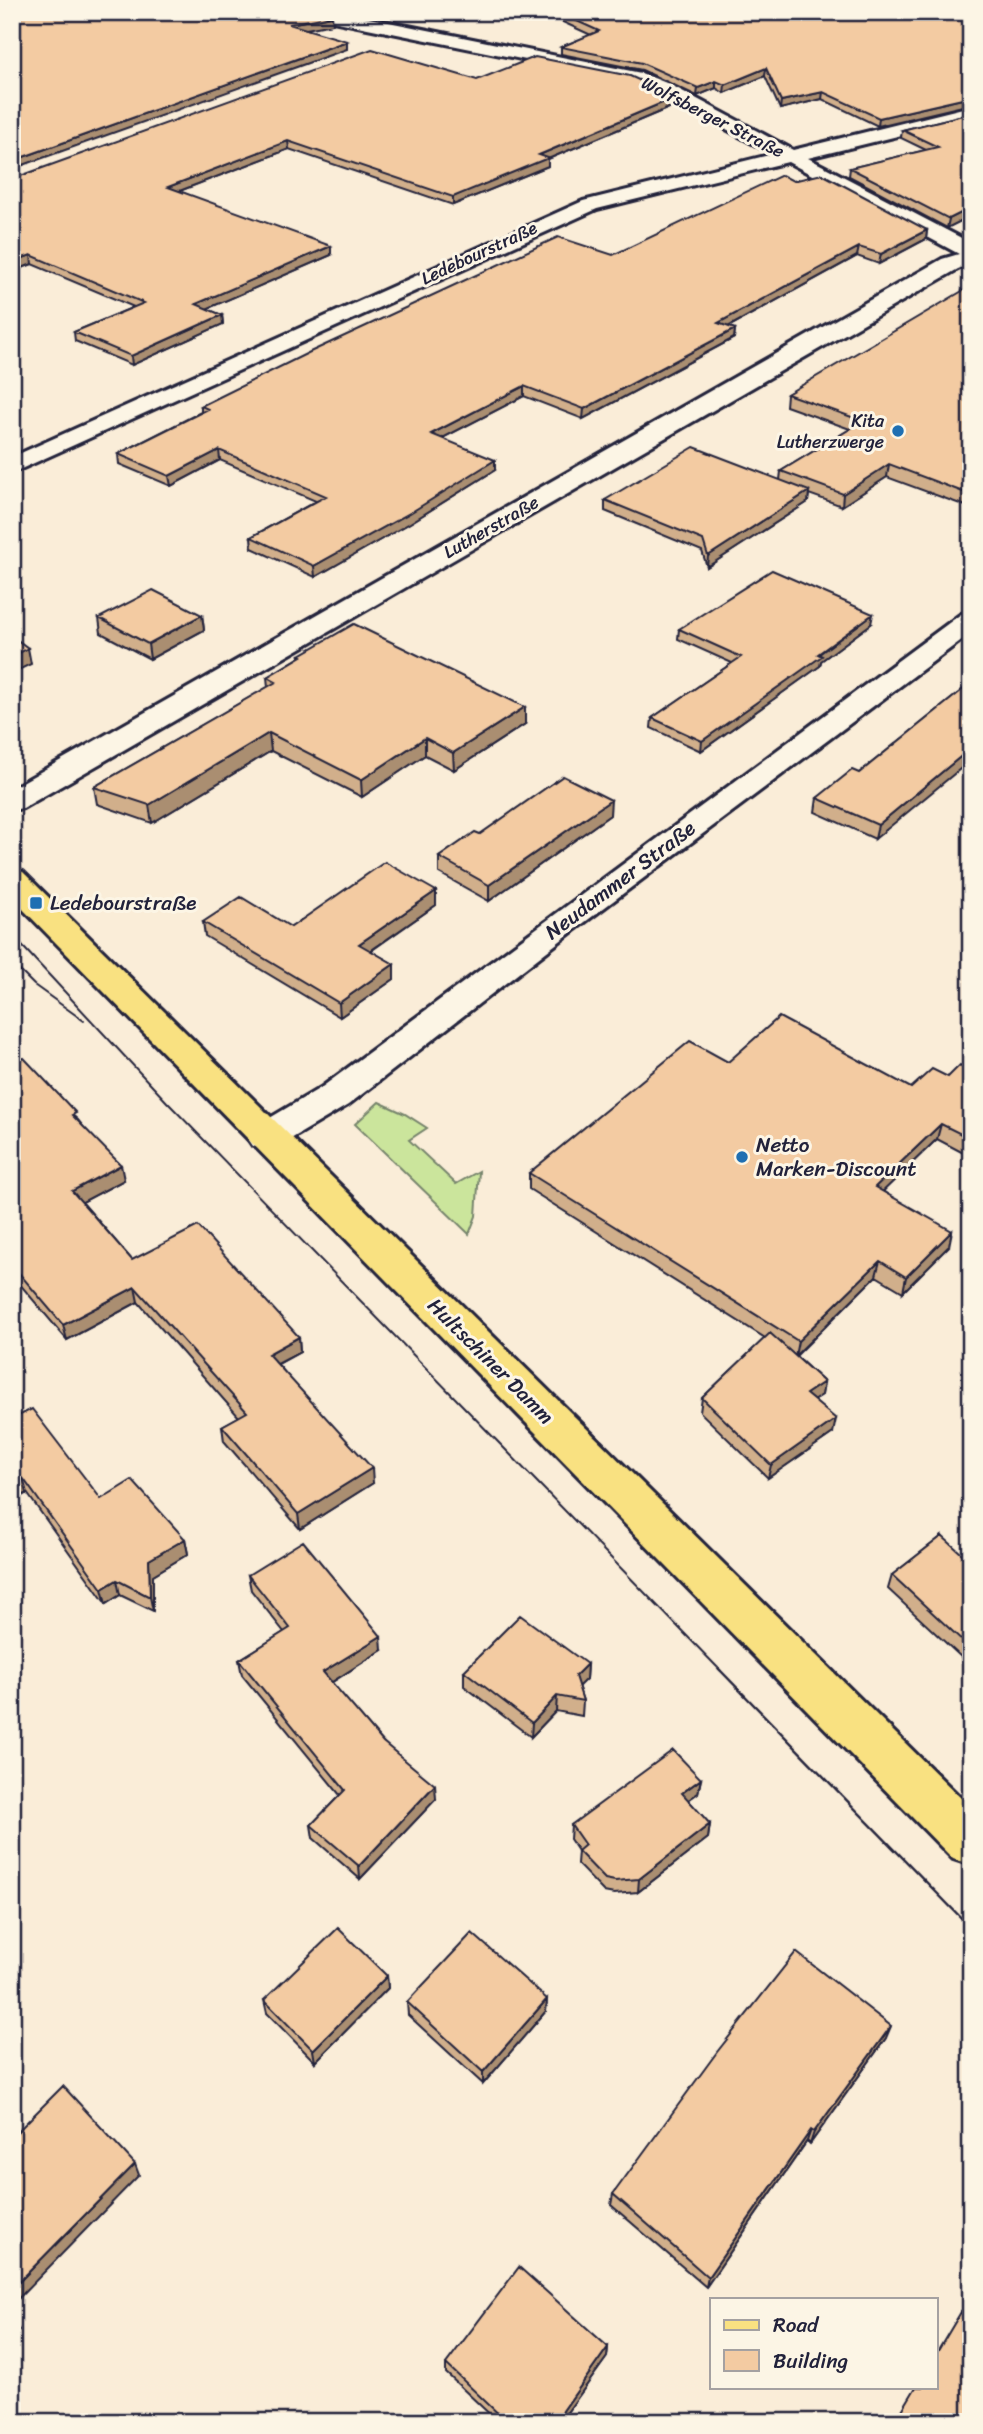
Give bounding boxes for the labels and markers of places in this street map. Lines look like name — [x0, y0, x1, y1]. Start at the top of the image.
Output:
place label: Kita Lutherzwerge — [777, 405, 885, 458]
marker: Kita Lutherzwerge — [890, 423, 906, 439]
place label: Ledebourstraße — [50, 884, 196, 922]
marker: Ledebourstraße — [28, 895, 44, 911]
place label: Netto Marken-Discount — [756, 1126, 916, 1188]
marker: Netto Marken-Discount — [734, 1149, 750, 1165]

